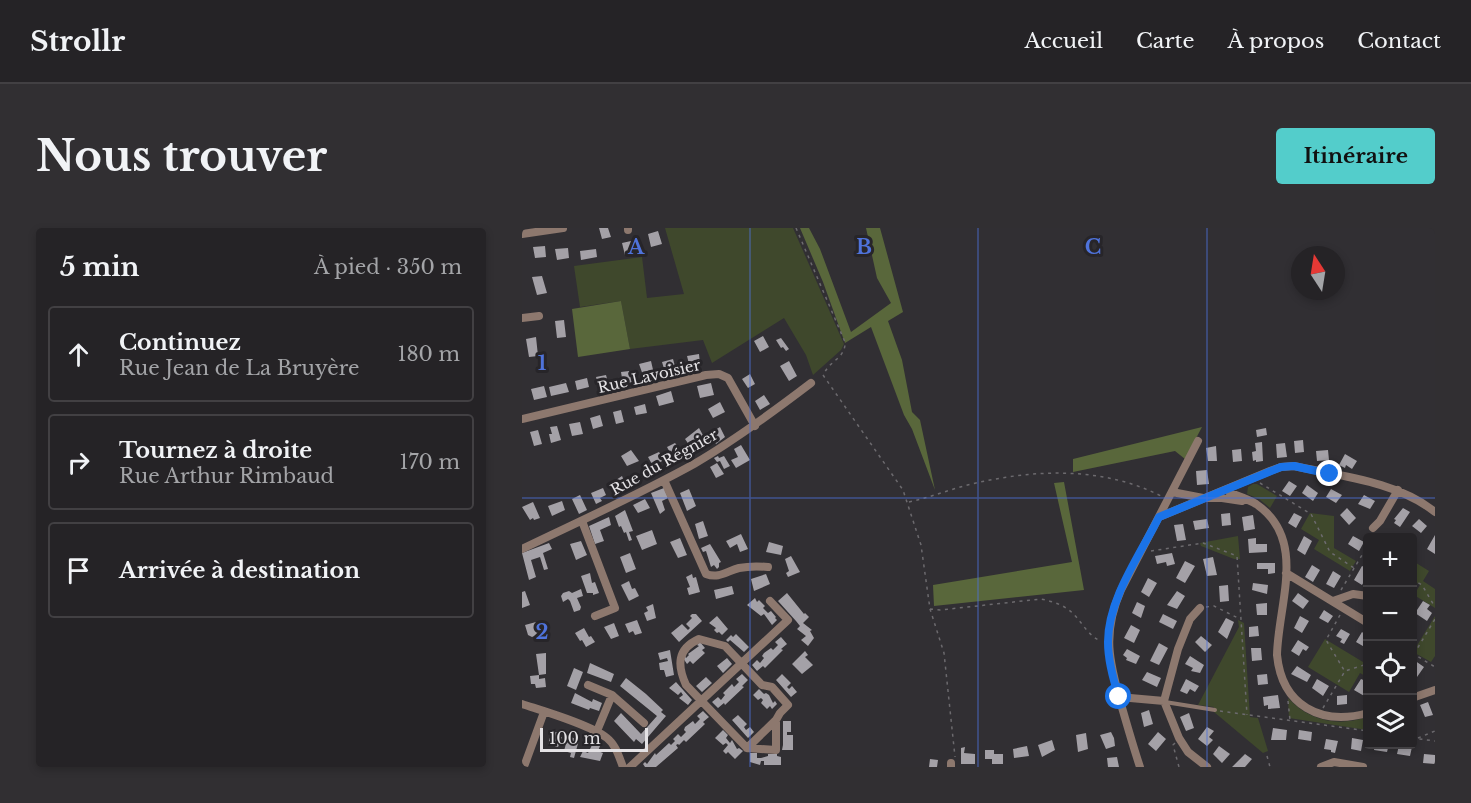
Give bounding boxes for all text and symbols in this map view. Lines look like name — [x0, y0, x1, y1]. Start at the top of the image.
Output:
text: Strollr — [30, 24, 125, 59]
text: Accueil — [1025, 28, 1103, 54]
text: Carte — [1136, 28, 1195, 54]
text: À propos — [1228, 28, 1324, 54]
text: Contact — [1357, 28, 1441, 54]
button: Itinéraire — [1276, 128, 1435, 184]
text: Nous trouver — [36, 130, 327, 182]
text: A — [627, 235, 645, 259]
text: B — [856, 235, 872, 259]
text: C — [1085, 235, 1101, 259]
north arrow — [1291, 246, 1345, 300]
text: 5 min — [60, 251, 139, 283]
text: À pied · 350 m — [314, 255, 462, 279]
text: Continuez — [119, 329, 241, 356]
icon: ahead — [62, 338, 95, 371]
text: 180 m — [397, 342, 460, 366]
text: 1 — [538, 351, 547, 375]
street label: Rue Lavoisier — [596, 355, 703, 397]
text: Rue Jean de La Bruyère — [119, 356, 360, 380]
street label: Rue du Régnier — [607, 424, 722, 499]
text: Tournez à droite — [119, 437, 312, 464]
icon: right — [62, 446, 95, 479]
text: 170 m — [400, 450, 460, 474]
route end — [1316, 460, 1342, 486]
text: Rue Arthur Rimbaud — [119, 464, 334, 488]
map controls — [1363, 533, 1417, 749]
button: + — [1363, 533, 1417, 587]
icon: arrive — [62, 554, 95, 587]
text: Arrivée à destination — [119, 557, 360, 584]
button: − — [1363, 587, 1417, 641]
text: 2 — [535, 620, 549, 644]
button: locate — [1363, 641, 1417, 695]
route start — [1105, 683, 1131, 709]
button: layers — [1363, 695, 1417, 749]
scale bar — [540, 725, 648, 752]
text: 100 m — [549, 728, 601, 748]

